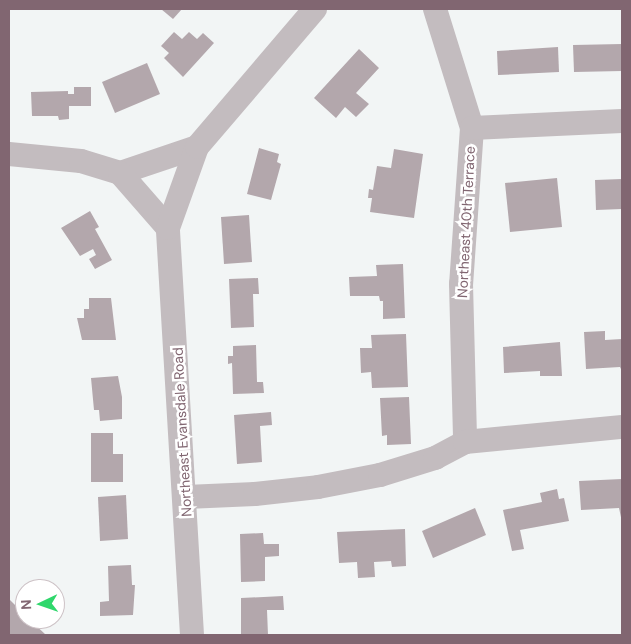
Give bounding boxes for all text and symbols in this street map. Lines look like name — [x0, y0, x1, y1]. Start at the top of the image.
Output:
street label: Northeast 40th Terrace — [454, 146, 478, 298]
street label: Northeast Evansdale Road — [169, 347, 195, 517]
north arrow — [15, 579, 65, 629]
text: N — [17, 599, 35, 610]

